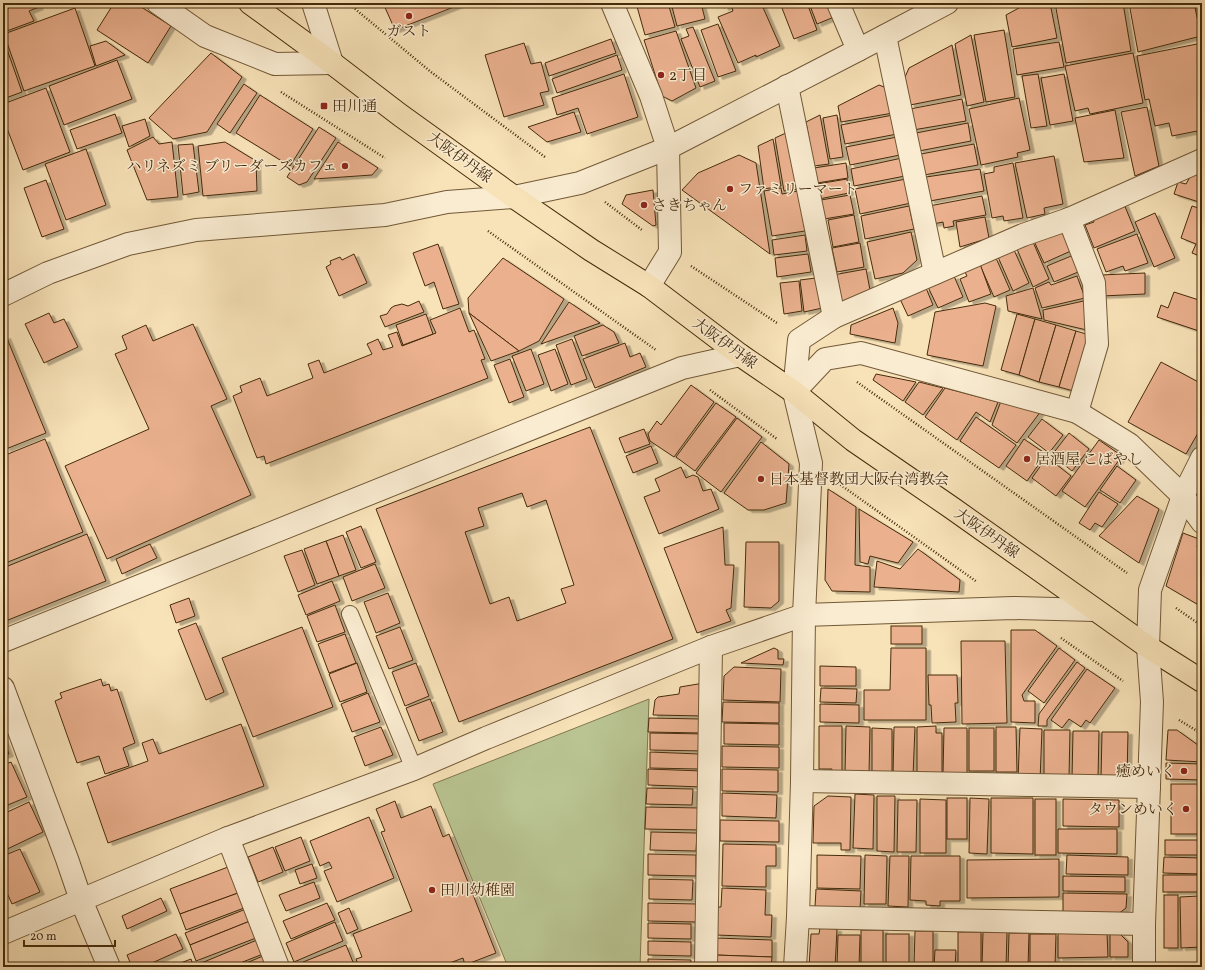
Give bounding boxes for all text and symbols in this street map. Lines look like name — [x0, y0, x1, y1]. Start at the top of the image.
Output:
marker: ガスト — [404, 11, 414, 21]
place label: ガスト — [386, 22, 432, 43]
place label: 2丁目 — [669, 66, 707, 87]
marker: 2丁目 — [656, 70, 666, 80]
place label: 田川通 — [332, 97, 377, 118]
marker: 田川通 — [319, 101, 329, 111]
street label: 大阪伊丹線 — [423, 128, 496, 189]
place label: ハリネズミ ブリーダーズカフェ — [126, 157, 337, 178]
marker: ハリネズミ ブリーダーズカフェ — [340, 161, 350, 171]
place label: ファミリーマート — [738, 180, 858, 201]
marker: ファミリーマート — [725, 184, 735, 194]
place label: さきちゃん — [652, 196, 727, 217]
marker: さきちゃん — [639, 200, 649, 210]
street label: 大阪伊丹線 — [688, 314, 761, 375]
place label: 居酒屋 こばやし — [1035, 450, 1143, 471]
marker: 居酒屋 こばやし — [1022, 454, 1032, 464]
place label: 日本基督教団大阪台湾教会 — [769, 470, 949, 491]
marker: 日本基督教団大阪台湾教会 — [756, 474, 766, 484]
street label: 大阪伊丹線 — [949, 504, 1023, 564]
place label: 癒めいく — [1116, 762, 1176, 783]
marker: 癒めいく — [1179, 766, 1189, 776]
place label: タウンめいく — [1088, 800, 1178, 821]
marker: タウンめいく — [1181, 804, 1191, 814]
place label: 田川幼稚園 — [440, 881, 515, 902]
marker: 田川幼稚園 — [427, 885, 437, 895]
scale bar — [24, 922, 115, 948]
text: 20 m — [30, 929, 57, 945]

